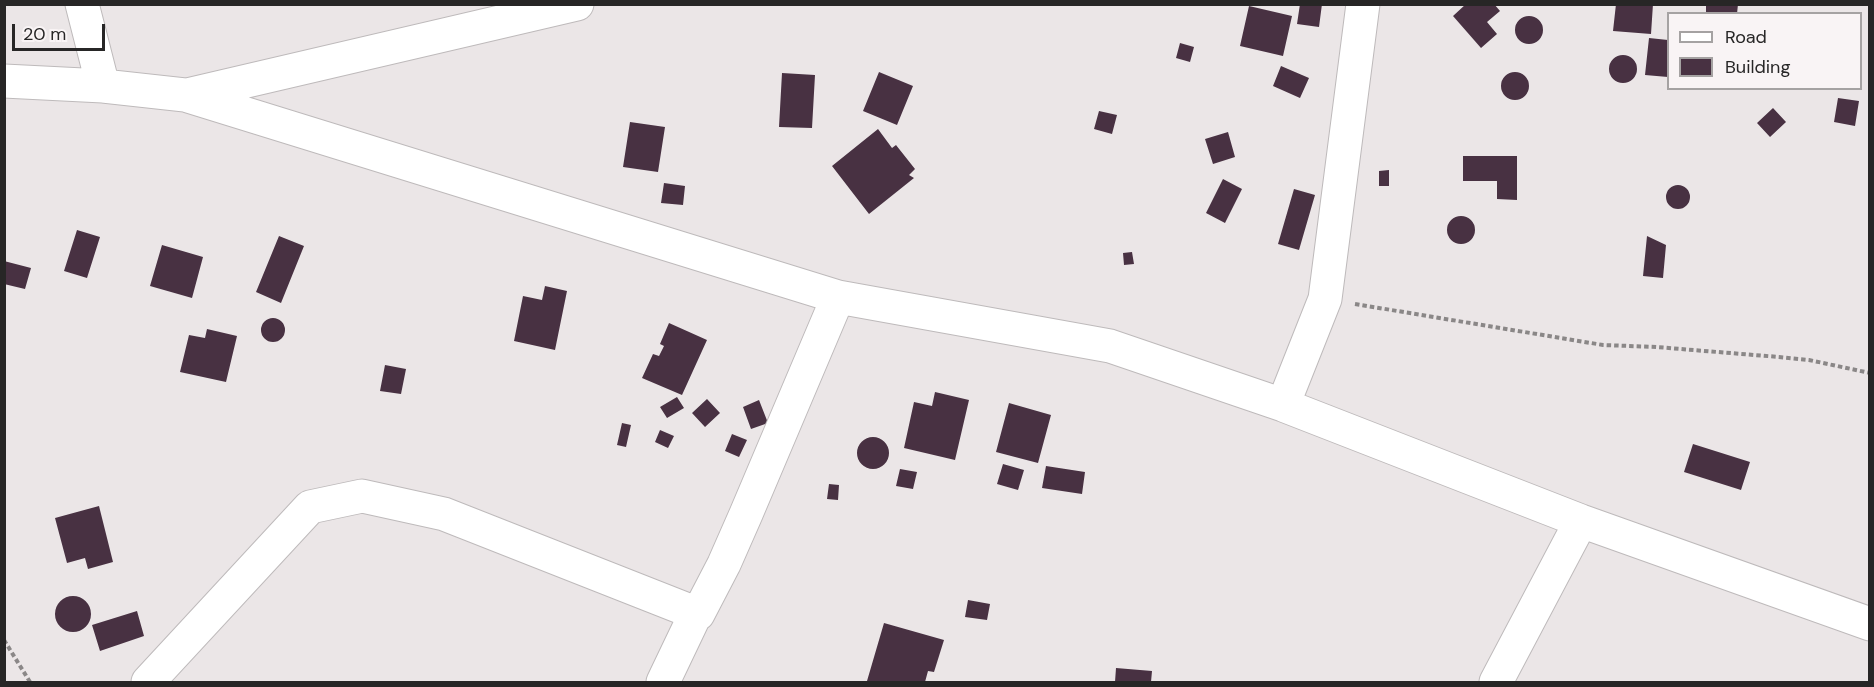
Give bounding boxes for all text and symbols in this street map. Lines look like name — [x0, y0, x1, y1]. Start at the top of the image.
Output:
scale bar — [15, 12, 108, 50]
legend — [1667, 12, 1862, 90]
text: 20 m — [23, 22, 66, 46]
text: Road — [1725, 25, 1767, 49]
text: Building — [1725, 55, 1790, 79]

